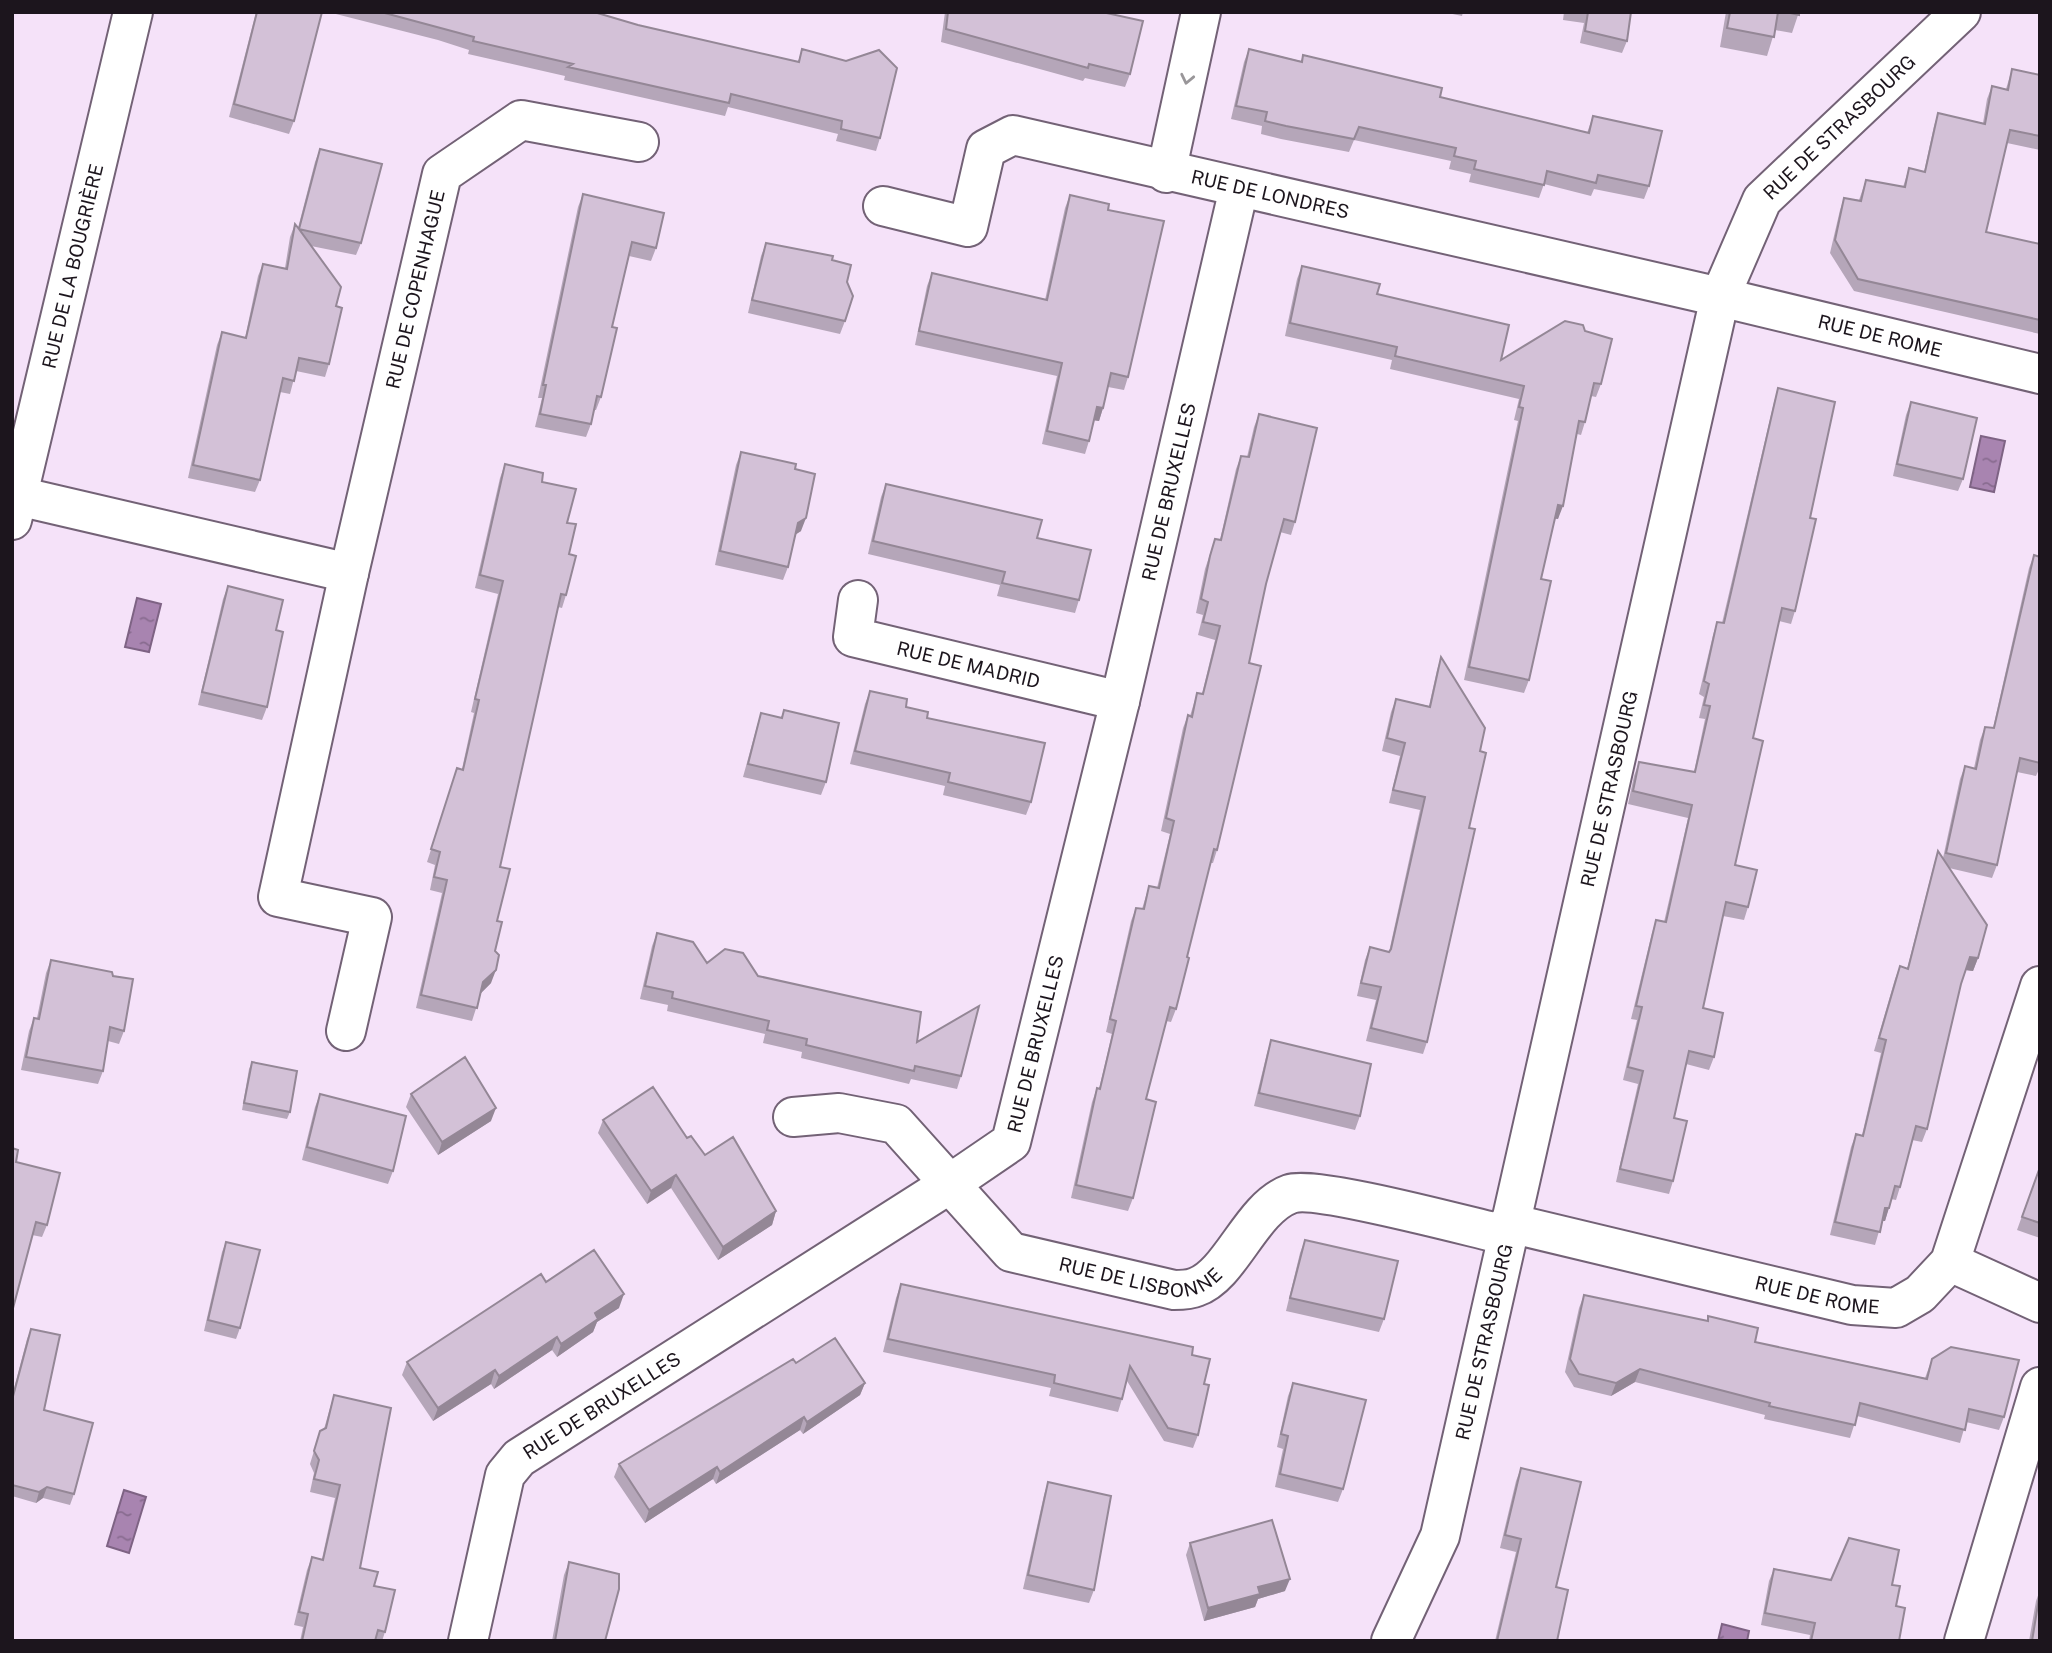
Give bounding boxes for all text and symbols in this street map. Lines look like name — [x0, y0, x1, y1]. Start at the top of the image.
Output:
street label: RUE DE STRASBOURG — [1759, 50, 1920, 204]
one-way arrow — [1180, 73, 1195, 85]
street label: RUE DE LA BOUGRIÈRE — [37, 162, 107, 371]
street label: RUE DE LONDRES — [1189, 165, 1351, 223]
street label: RUE DE COPENHAGUE — [381, 188, 449, 391]
street label: RUE DE ROME — [1816, 310, 1944, 361]
street label: RUE DE BRUXELLES — [1137, 401, 1200, 583]
street label: RUE DE MADRID — [894, 637, 1042, 692]
street label: RUE DE STRASBOURG — [1576, 688, 1642, 889]
street label: RUE DE BRUXELLES — [1003, 953, 1068, 1135]
street label: RUE DE STRASBOURG — [1451, 1241, 1517, 1442]
street label: RUE DE LISBONNE — [1053, 1251, 1221, 1273]
text: RUE DE LISBONNE — [1057, 1253, 1226, 1301]
street label: RUE DE ROME — [1753, 1271, 1881, 1318]
street label: RUE DE BRUXELLES — [519, 1347, 684, 1464]

